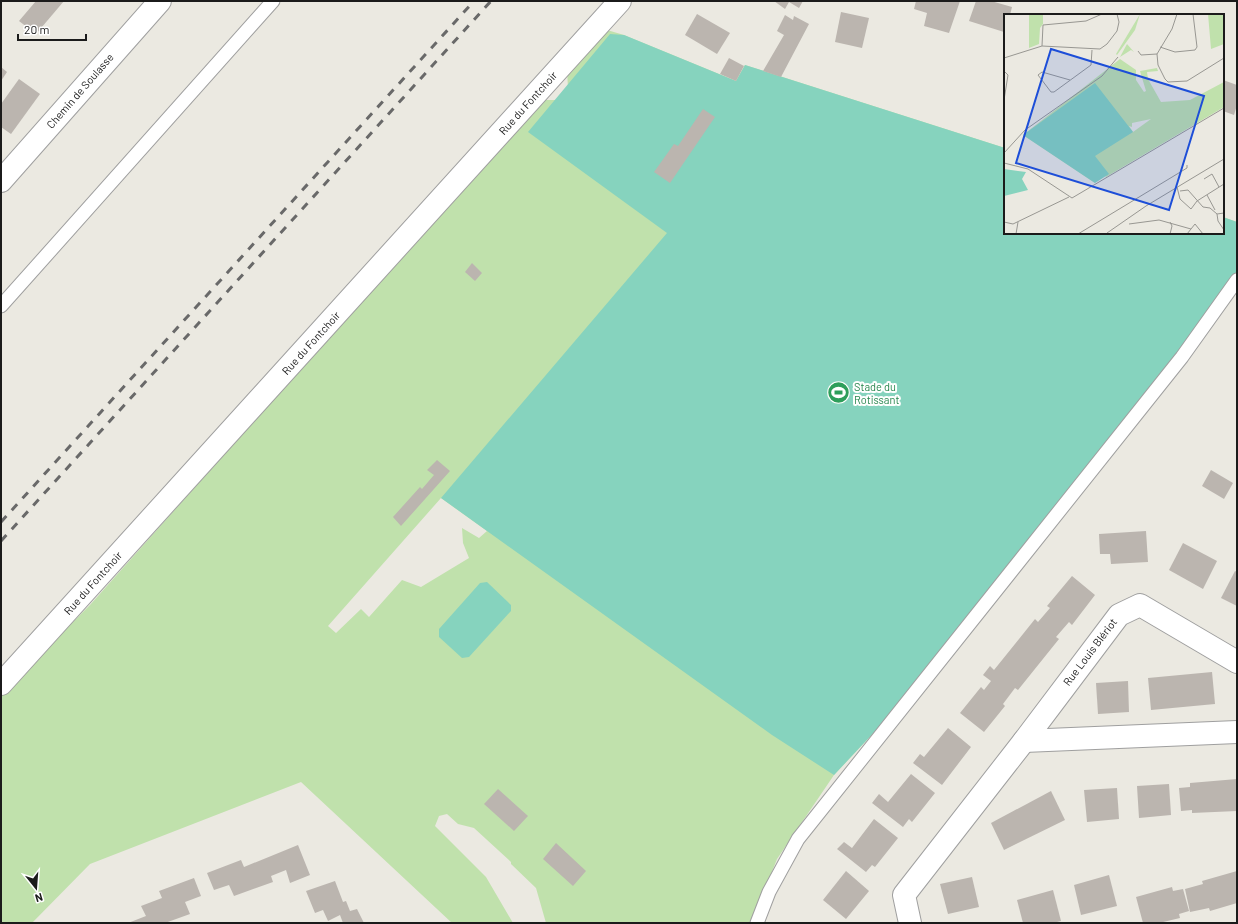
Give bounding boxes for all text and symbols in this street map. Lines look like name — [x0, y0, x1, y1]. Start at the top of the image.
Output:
inset map — [1004, 14, 1224, 234]
scale bar — [18, 16, 86, 42]
text: 20 m — [24, 22, 50, 36]
street label: Chemin de Soulasse — [43, 50, 116, 131]
street label: Rue du Fontchoir — [496, 68, 559, 137]
street label: Rue du Fontchoir — [279, 308, 342, 377]
sports icon: Stade du Rotissant — [825, 380, 851, 406]
place label: Stade du Rotissant — [854, 380, 899, 406]
street label: Rue du Fontchoir — [61, 548, 124, 617]
street label: Rue Louis Blériot — [1060, 615, 1119, 688]
north arrow — [16, 868, 56, 908]
text: N — [34, 891, 44, 905]

